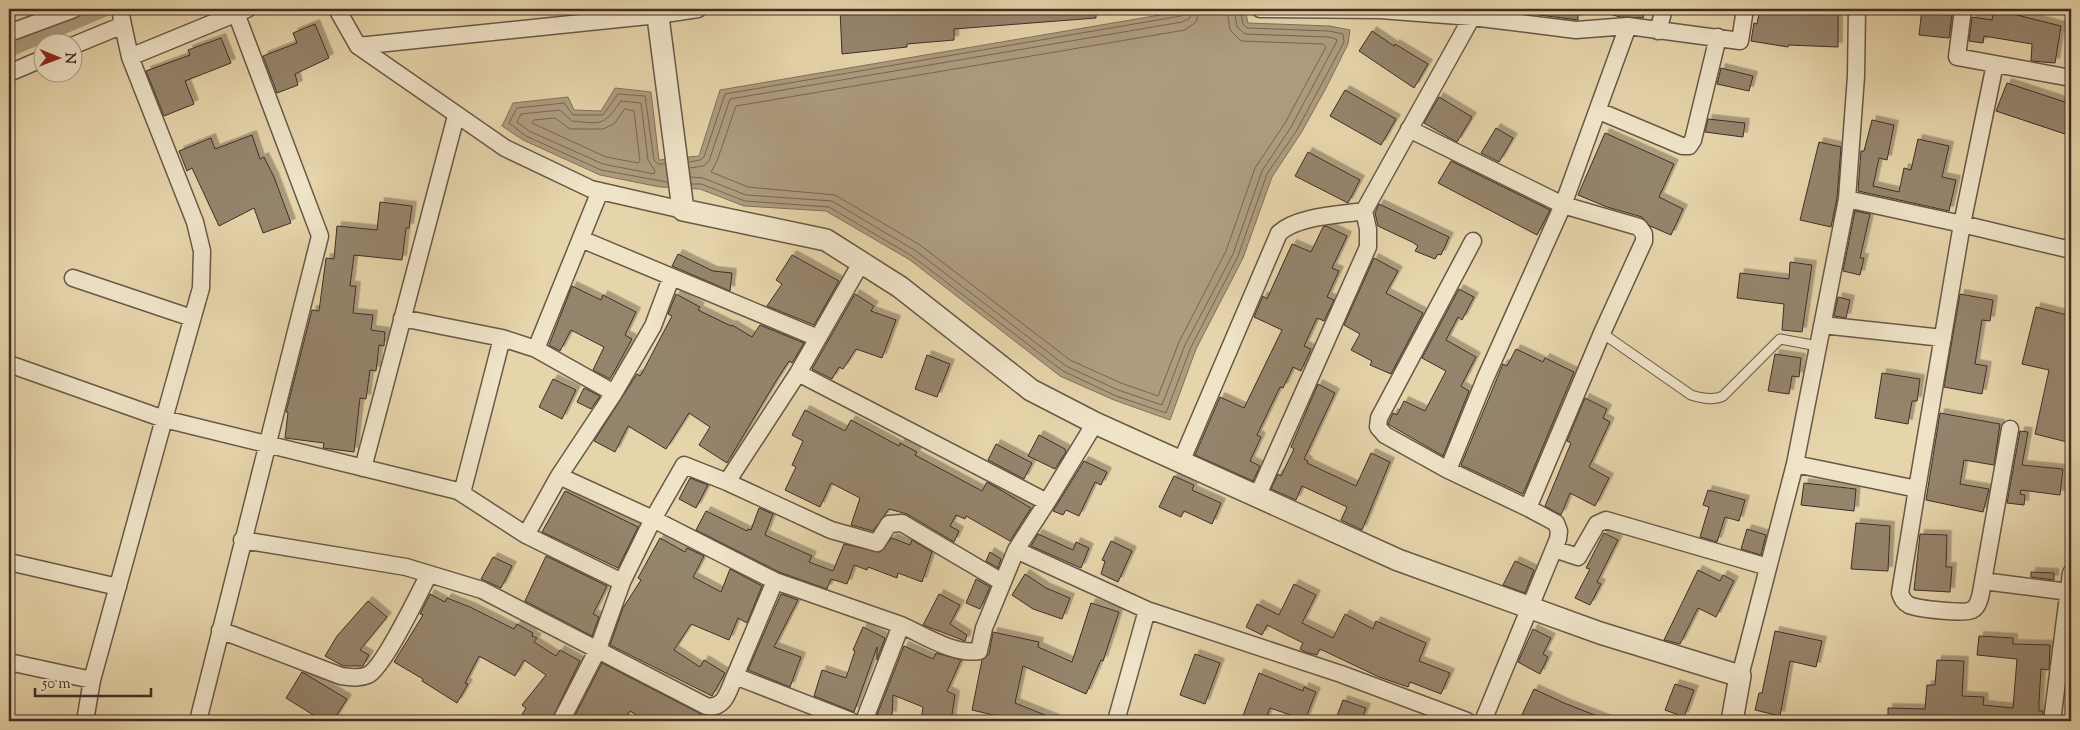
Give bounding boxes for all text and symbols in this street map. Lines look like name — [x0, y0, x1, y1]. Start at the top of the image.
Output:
north arrow — [32, 32, 82, 82]
text: N — [59, 52, 79, 64]
scale bar — [35, 665, 151, 697]
text: 50 m — [41, 674, 71, 695]

